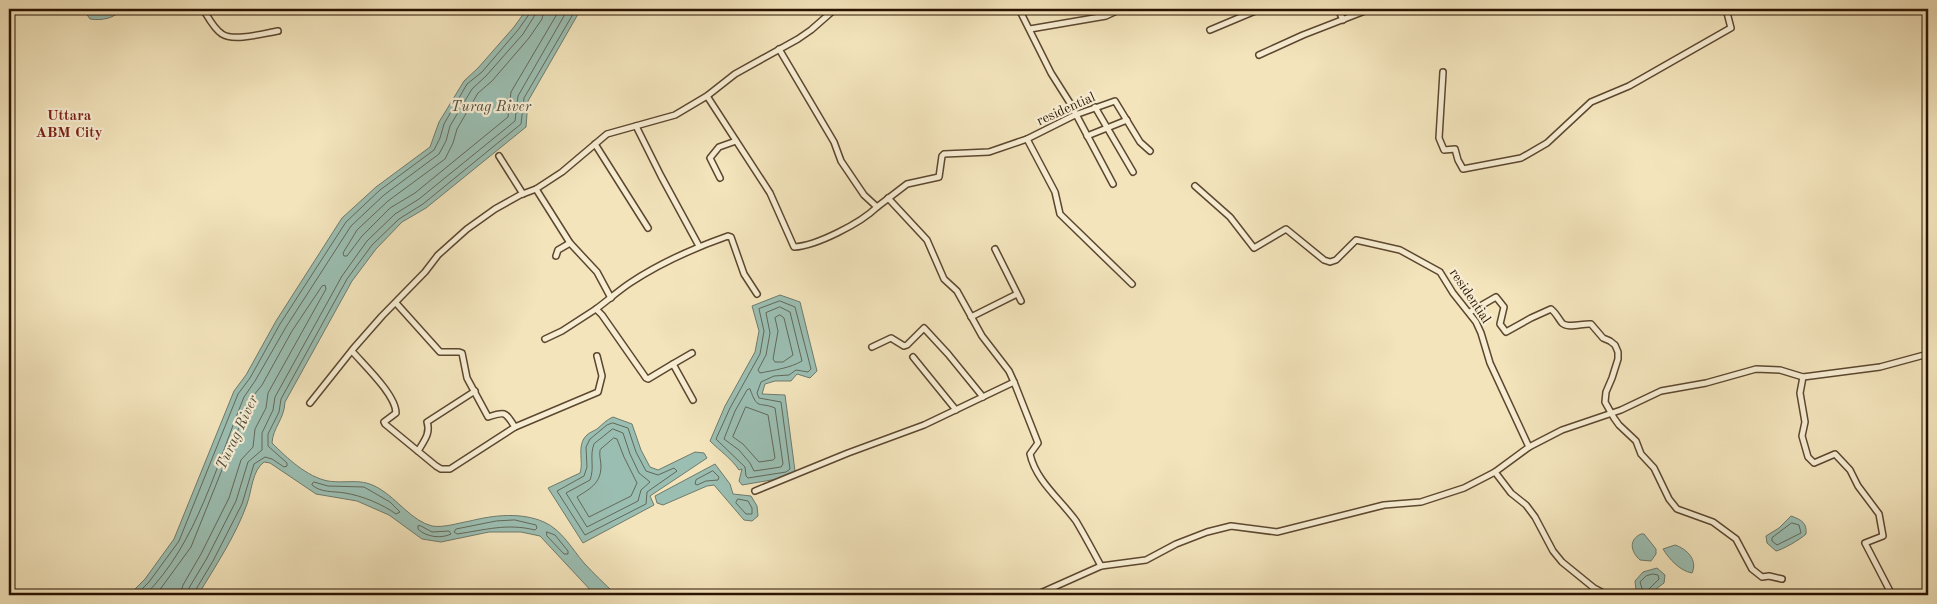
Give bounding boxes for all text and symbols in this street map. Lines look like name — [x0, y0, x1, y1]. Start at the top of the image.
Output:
street label: residential — [1034, 90, 1098, 128]
water label: Turag River — [451, 100, 532, 115]
district label: Uttara ABM City — [35, 109, 103, 141]
street label: residential — [1447, 266, 1493, 326]
water label: Turag River — [214, 393, 262, 473]

